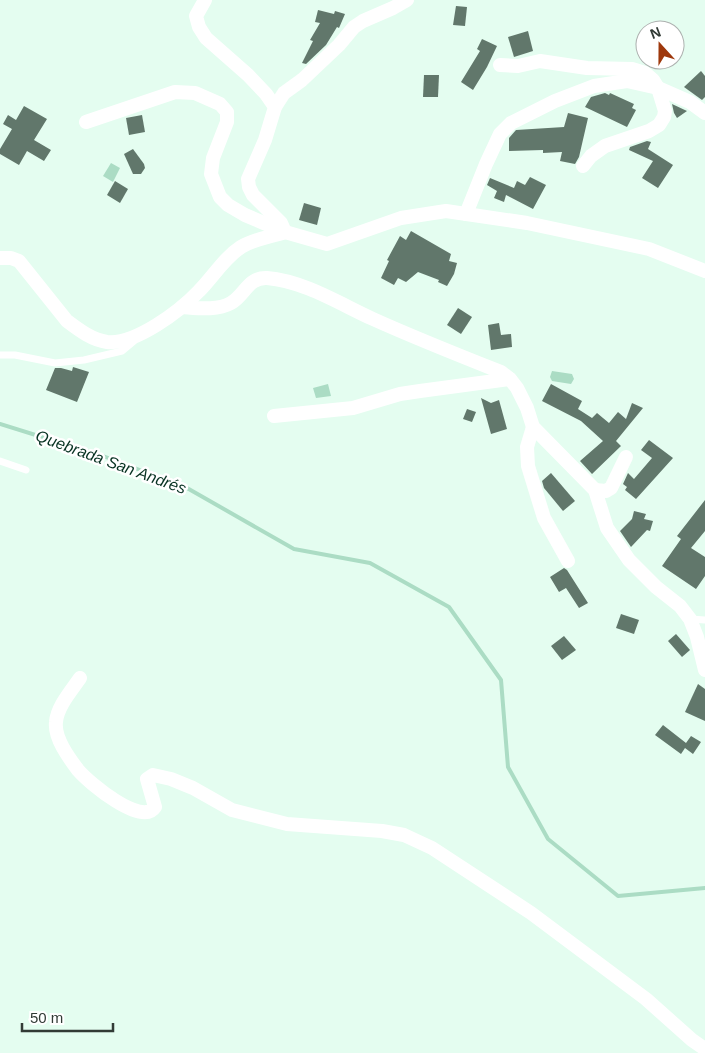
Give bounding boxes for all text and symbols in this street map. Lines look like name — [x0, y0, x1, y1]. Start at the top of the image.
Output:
north arrow — [635, 20, 685, 70]
text: N — [648, 24, 663, 42]
water label: Quebrada San Andrés — [34, 427, 188, 497]
scale bar — [22, 1000, 114, 1032]
text: 50 m — [30, 1009, 63, 1026]

